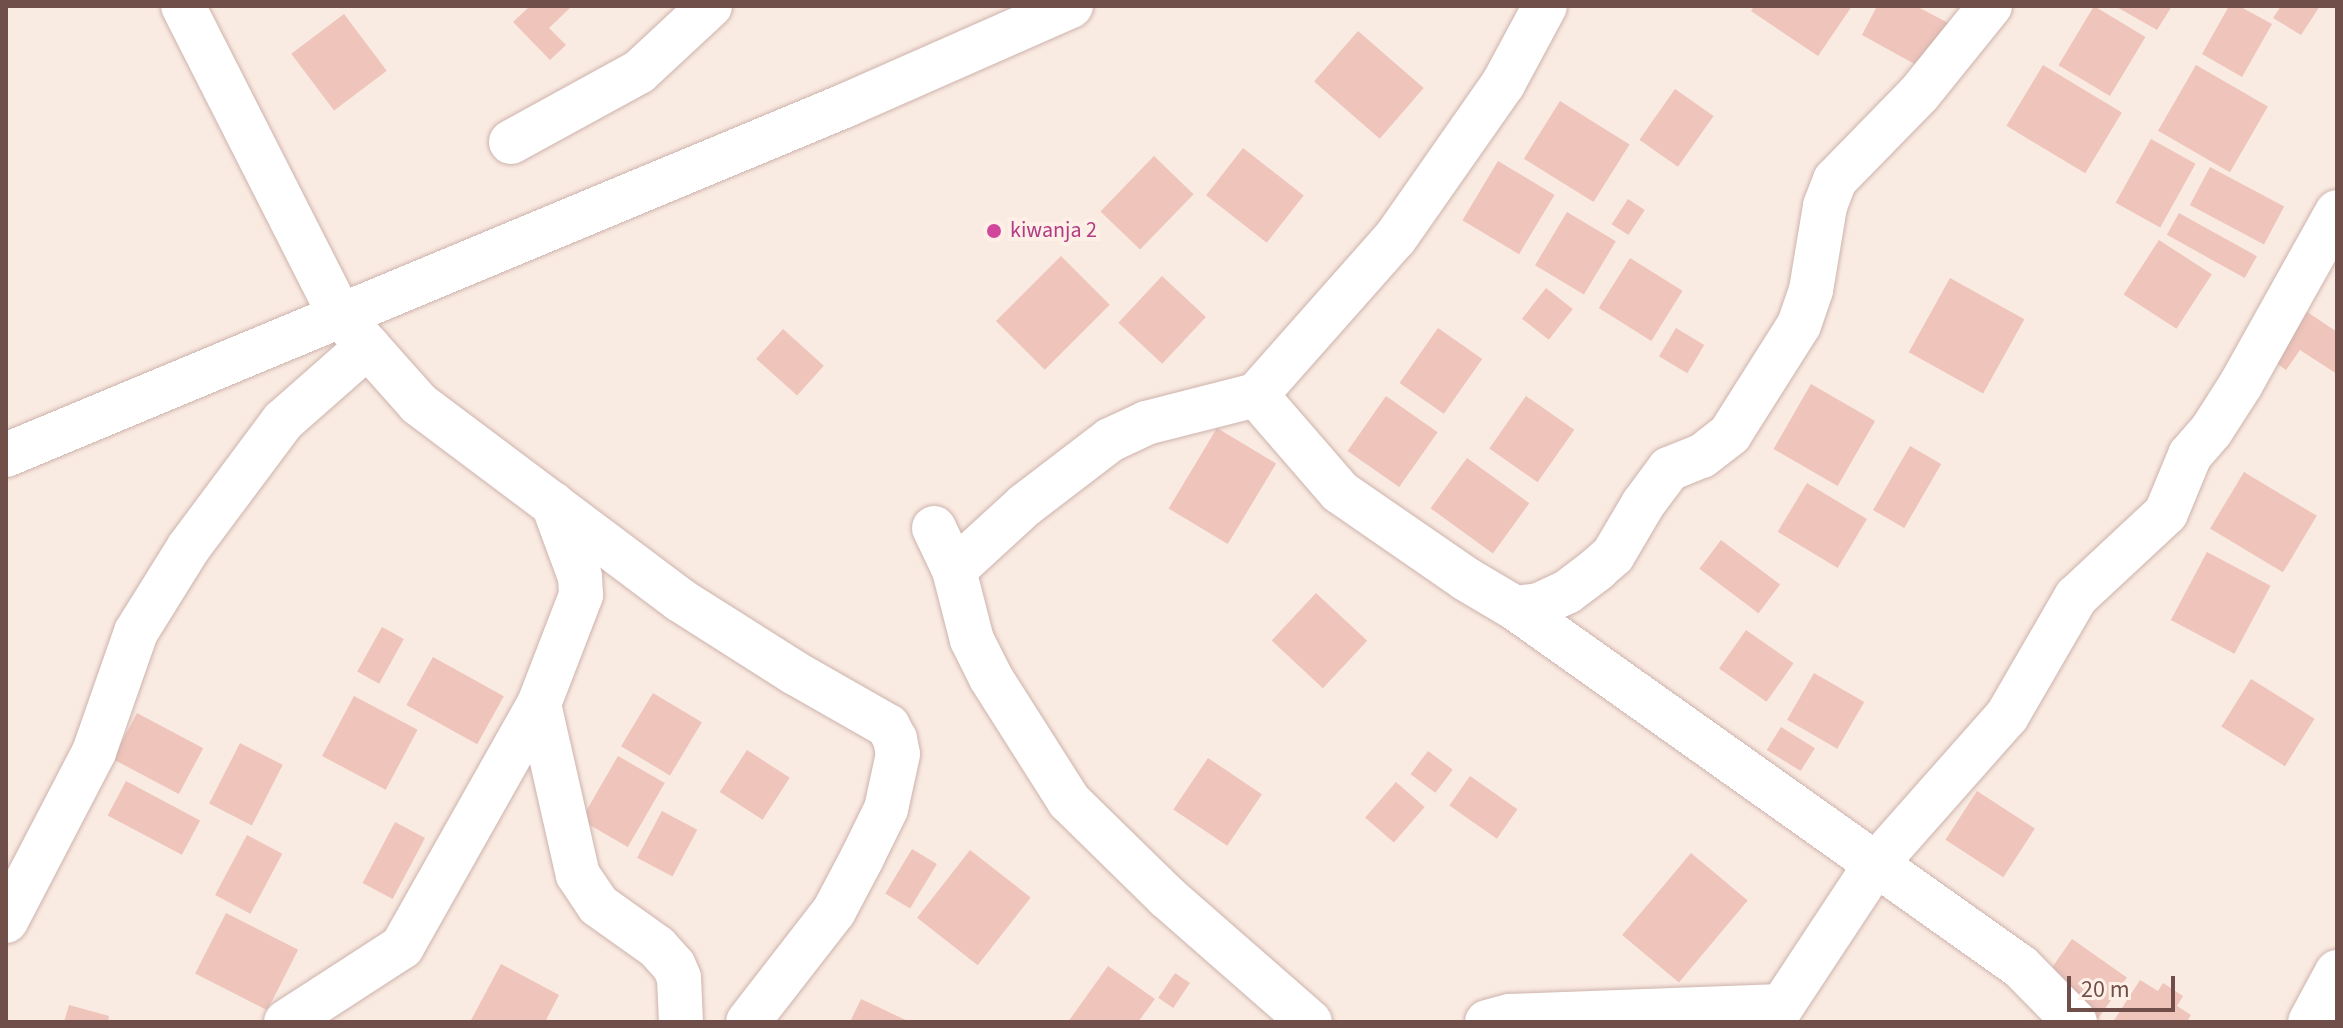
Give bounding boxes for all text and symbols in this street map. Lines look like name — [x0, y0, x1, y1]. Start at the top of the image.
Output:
place label: kiwanja 2 — [1010, 218, 1097, 244]
marker: kiwanja 2 — [985, 222, 1003, 240]
scale bar — [2071, 960, 2179, 1010]
text: 20 m — [2081, 972, 2130, 1007]

